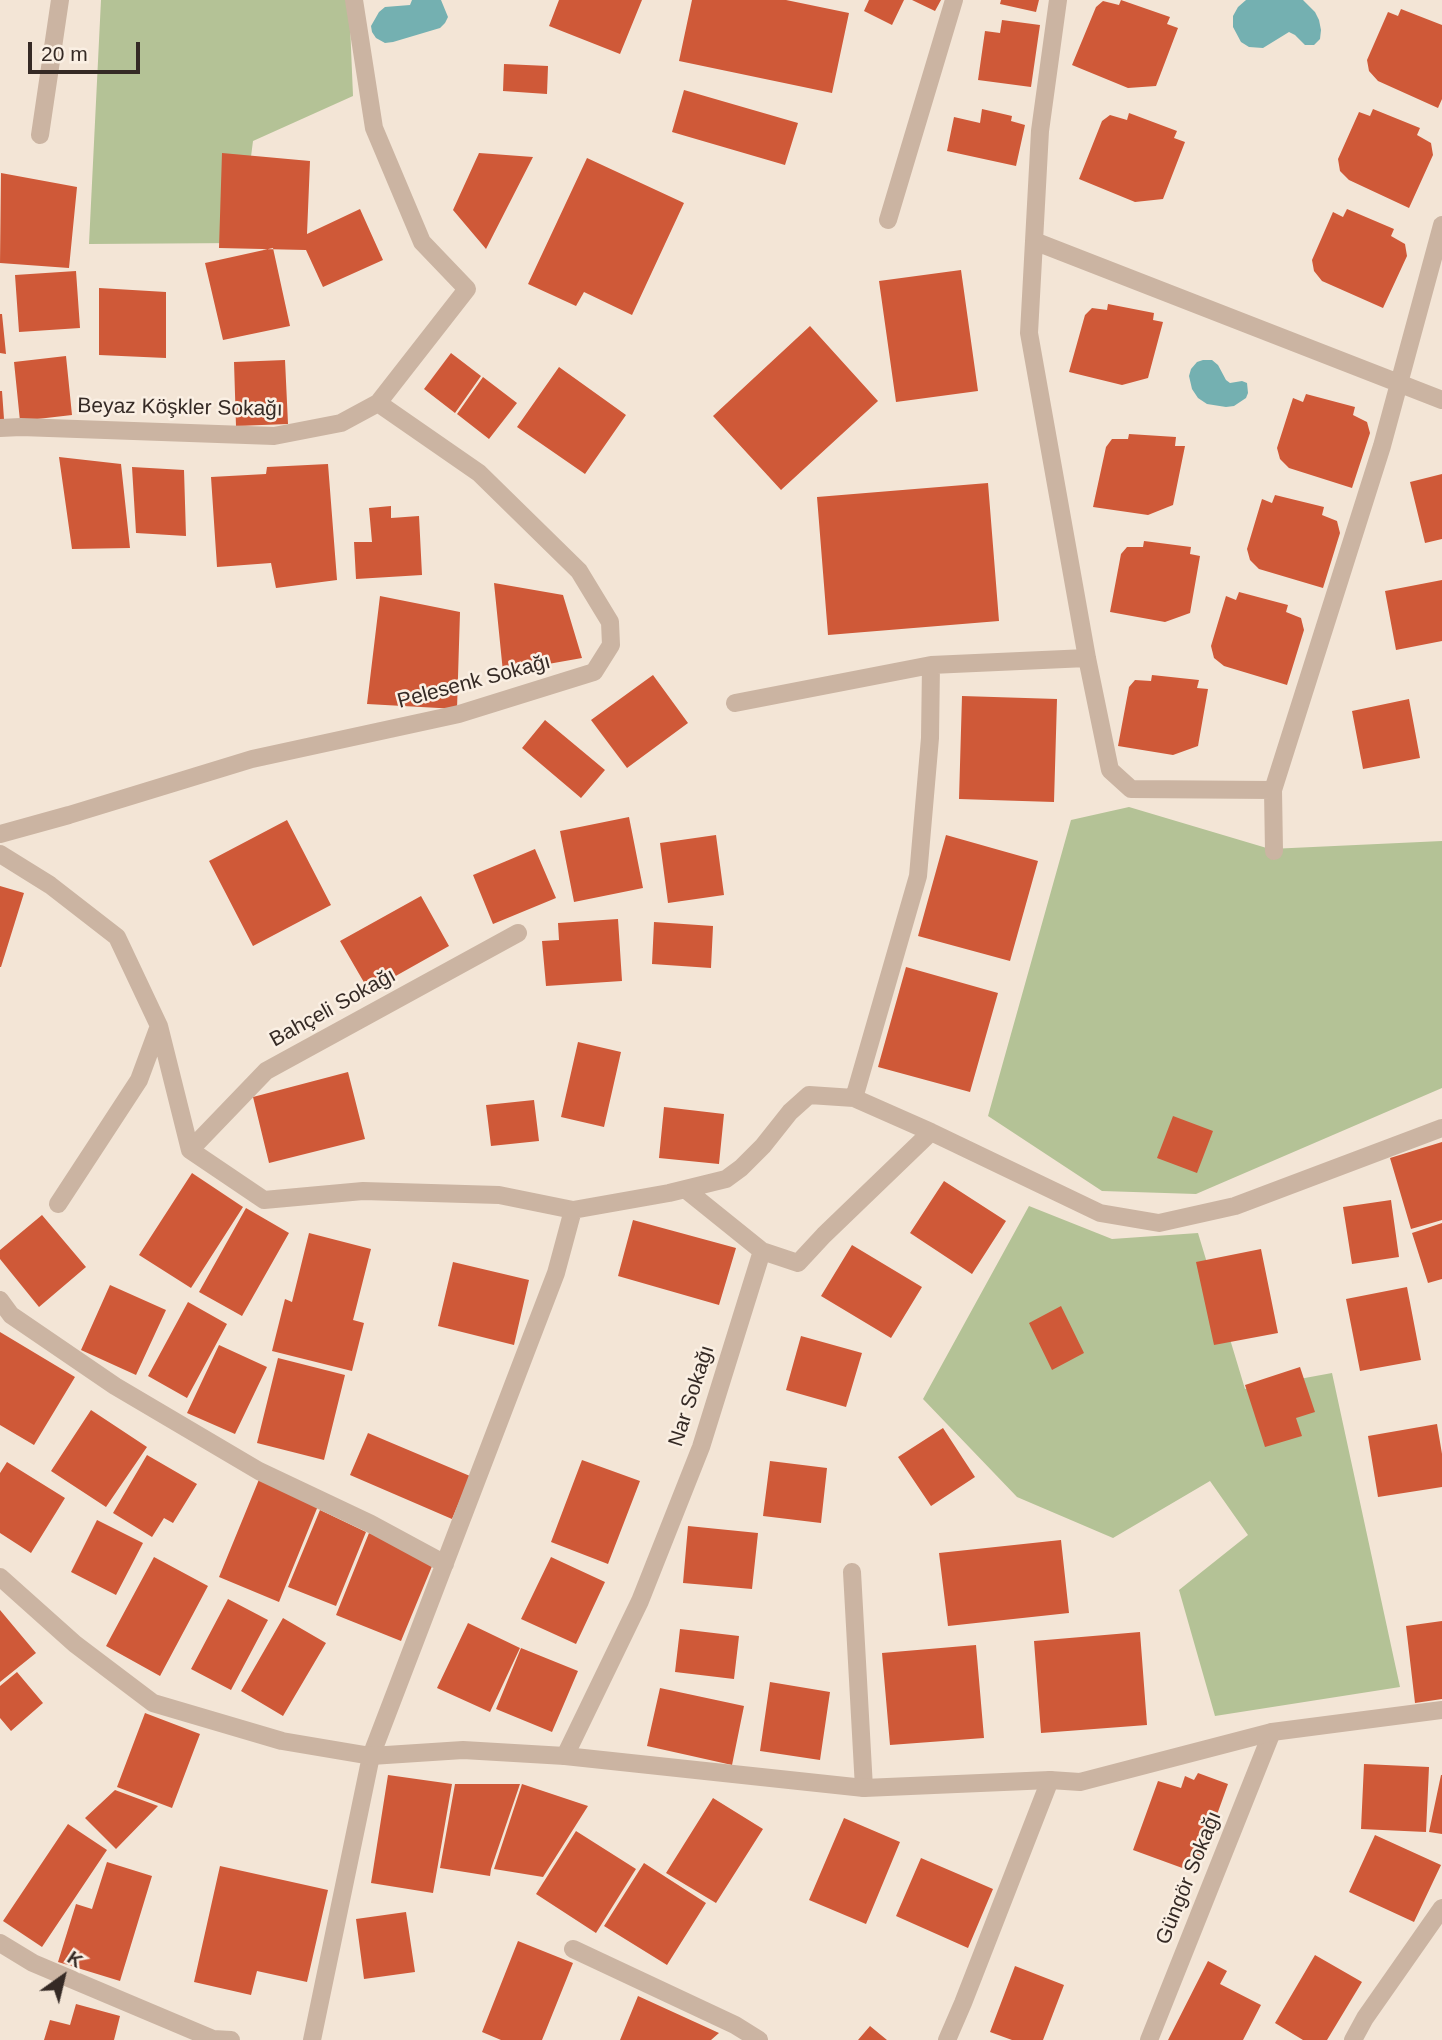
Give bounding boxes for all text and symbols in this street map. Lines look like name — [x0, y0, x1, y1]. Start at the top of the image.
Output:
scale bar — [32, 28, 144, 72]
text: 20 m — [41, 42, 88, 65]
street label: Beyaz Köşkler Sokağı — [77, 394, 283, 422]
street label: Pelesenk Sokağı — [395, 649, 553, 715]
street label: Bahçeli Sokağı — [266, 963, 400, 1053]
street label: Nar Sokağı — [664, 1342, 720, 1450]
street label: Güngör Sokağı — [1151, 1808, 1227, 1948]
north arrow — [28, 1942, 98, 2012]
text: K — [63, 1947, 87, 1972]

